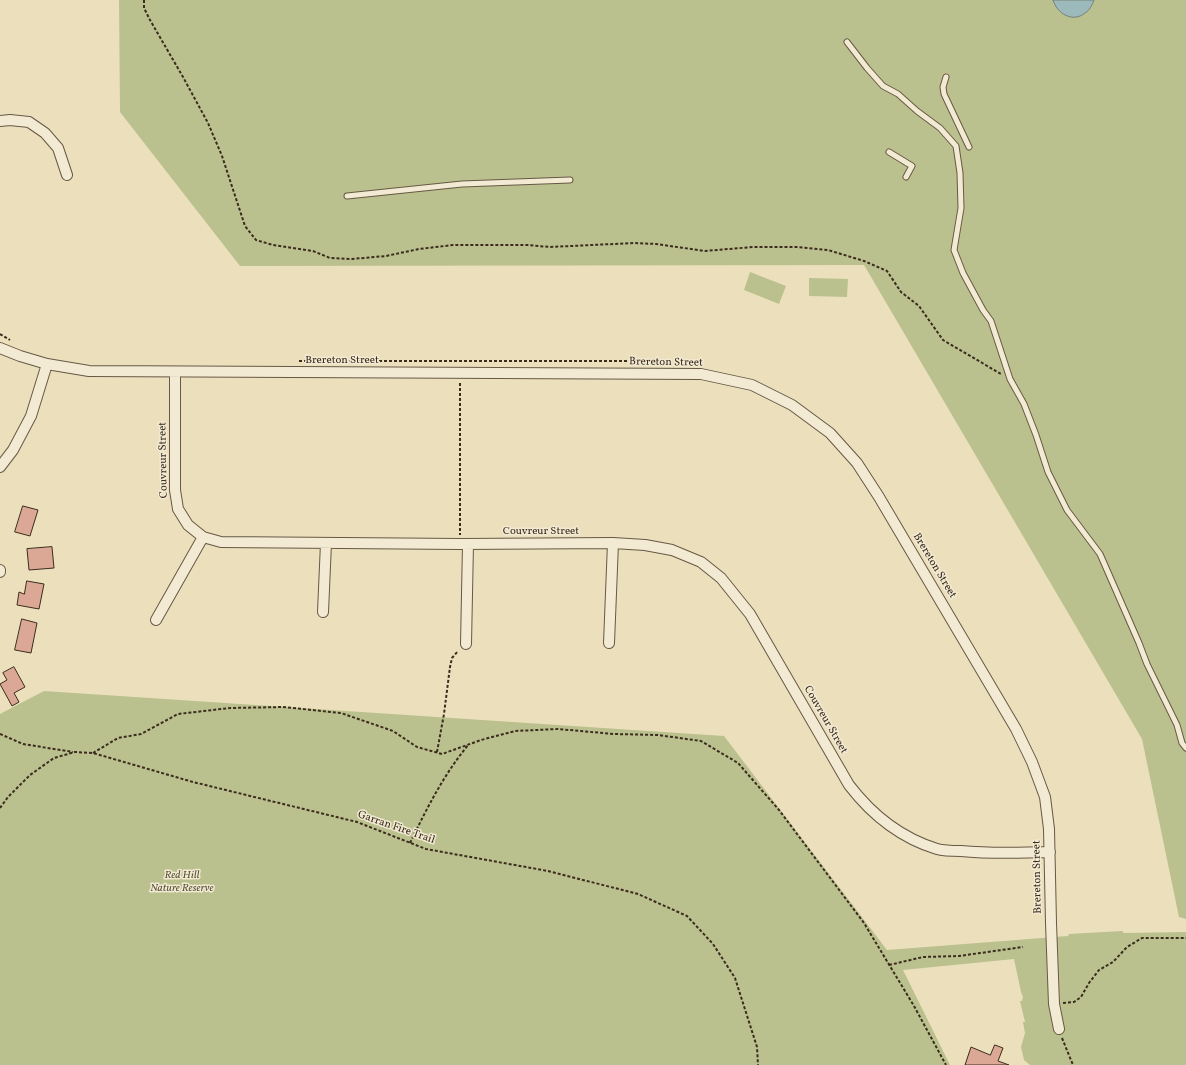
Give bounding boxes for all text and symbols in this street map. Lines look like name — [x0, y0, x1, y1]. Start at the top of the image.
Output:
street label: Brereton Street — [305, 354, 379, 368]
street label: Brereton Street — [629, 356, 703, 370]
street label: Couvreur Street — [157, 422, 171, 498]
street label: Couvreur Street — [503, 525, 579, 539]
street label: Brereton Street — [909, 531, 959, 601]
street label: Couvreur Street — [800, 684, 850, 756]
street label: Garran Fire Trail — [356, 809, 436, 847]
street label: Brereton Street — [1031, 840, 1045, 914]
park label: Red Hill Nature Reserve — [150, 869, 214, 895]

